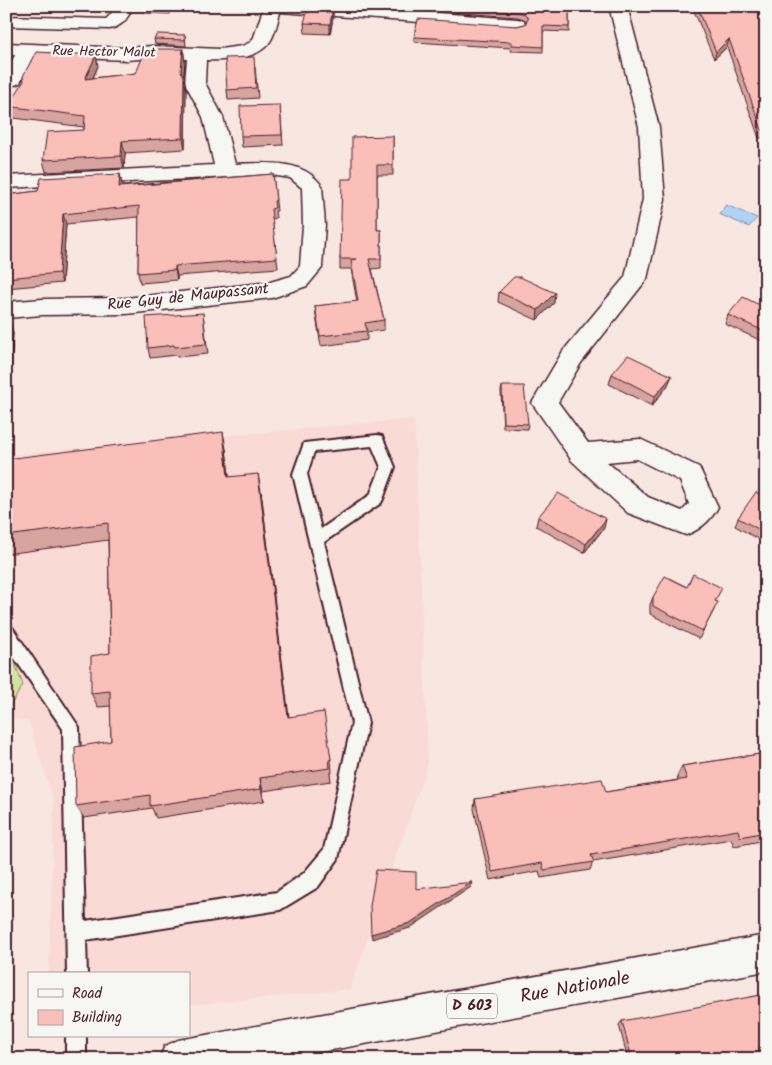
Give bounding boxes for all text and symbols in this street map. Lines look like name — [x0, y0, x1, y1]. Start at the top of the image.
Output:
street label: Rue Hector Malot — [52, 40, 157, 64]
street label: Rue Guy de Maupassant — [106, 276, 271, 318]
street label: Rue Nationale — [518, 964, 633, 1012]
legend — [28, 972, 190, 1038]
text: Road — [72, 982, 103, 1006]
road number: D 603 — [447, 994, 497, 1018]
text: Building — [72, 1006, 122, 1030]

